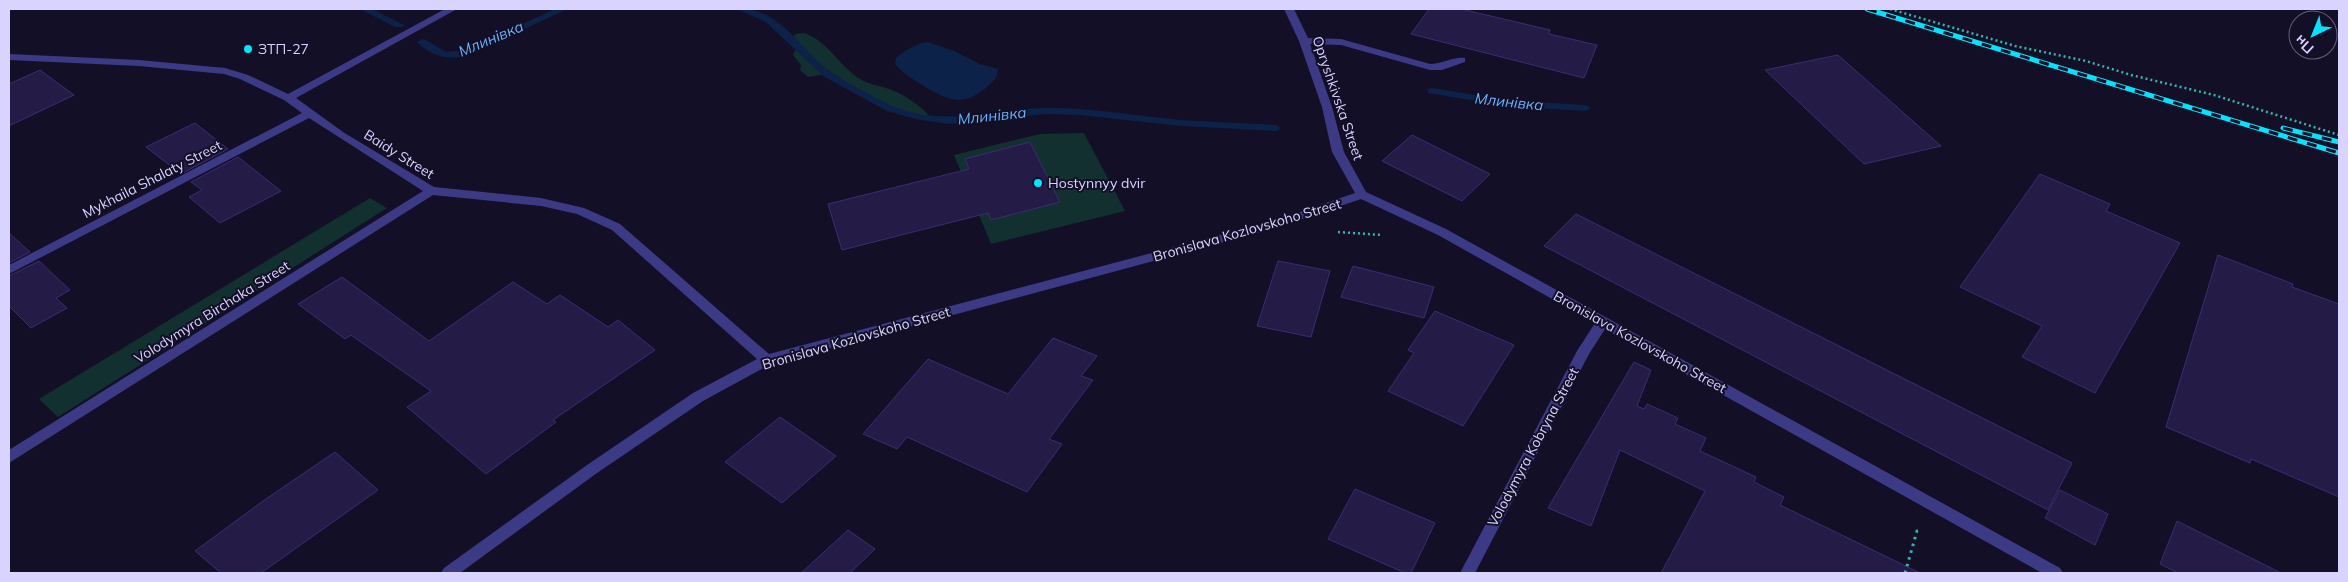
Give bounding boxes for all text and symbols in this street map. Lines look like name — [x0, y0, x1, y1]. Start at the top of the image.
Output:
north arrow — [2288, 10, 2338, 60]
water label: Млинівка — [455, 16, 526, 61]
text: Пн — [2291, 31, 2317, 58]
street label: Opryshkivska Street — [1308, 34, 1368, 162]
place label: ЗТП-27 — [258, 40, 309, 58]
marker: ЗТП-27 — [242, 43, 254, 55]
water label: Млинівка — [1474, 88, 1544, 115]
water label: Млинівка — [957, 102, 1027, 129]
street label: Baidy Street — [361, 125, 438, 183]
street label: Mykhaila Shalaty Street — [79, 136, 225, 222]
place label: Hostynnyy dvir — [1048, 174, 1146, 192]
marker: Hostynnyy dvir — [1032, 177, 1044, 189]
street label: Bronislava Kozlovskoho Street — [1151, 194, 1343, 266]
street label: Volodymyra Birchaka Street — [131, 257, 293, 367]
street label: Bronislava Kozlovskoho Street — [1550, 287, 1730, 397]
street label: Bronislava Kozlovskoho Street — [760, 302, 952, 374]
street label: Volodymyra Kobryna Street — [1483, 364, 1583, 530]

